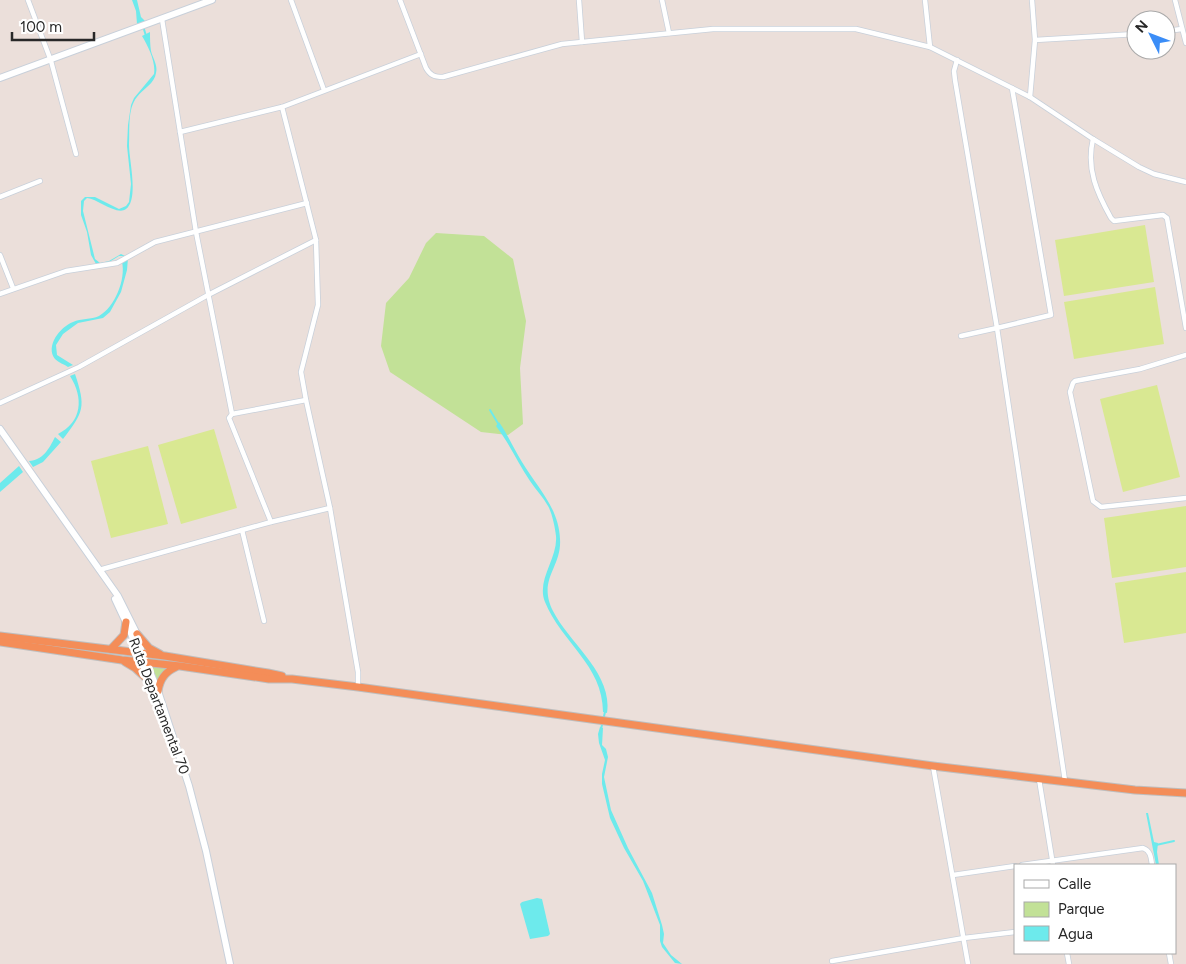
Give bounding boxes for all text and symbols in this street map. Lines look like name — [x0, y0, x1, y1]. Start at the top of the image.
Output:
scale bar — [12, 10, 95, 42]
north arrow — [1126, 10, 1176, 60]
text: N — [1132, 17, 1152, 36]
text: 100 m — [20, 18, 62, 36]
street label: Ruta Departamental 70 — [125, 635, 193, 777]
legend — [1014, 864, 1176, 954]
text: Calle — [1058, 875, 1091, 893]
text: Parque — [1058, 900, 1105, 918]
text: Agua — [1058, 925, 1093, 943]

